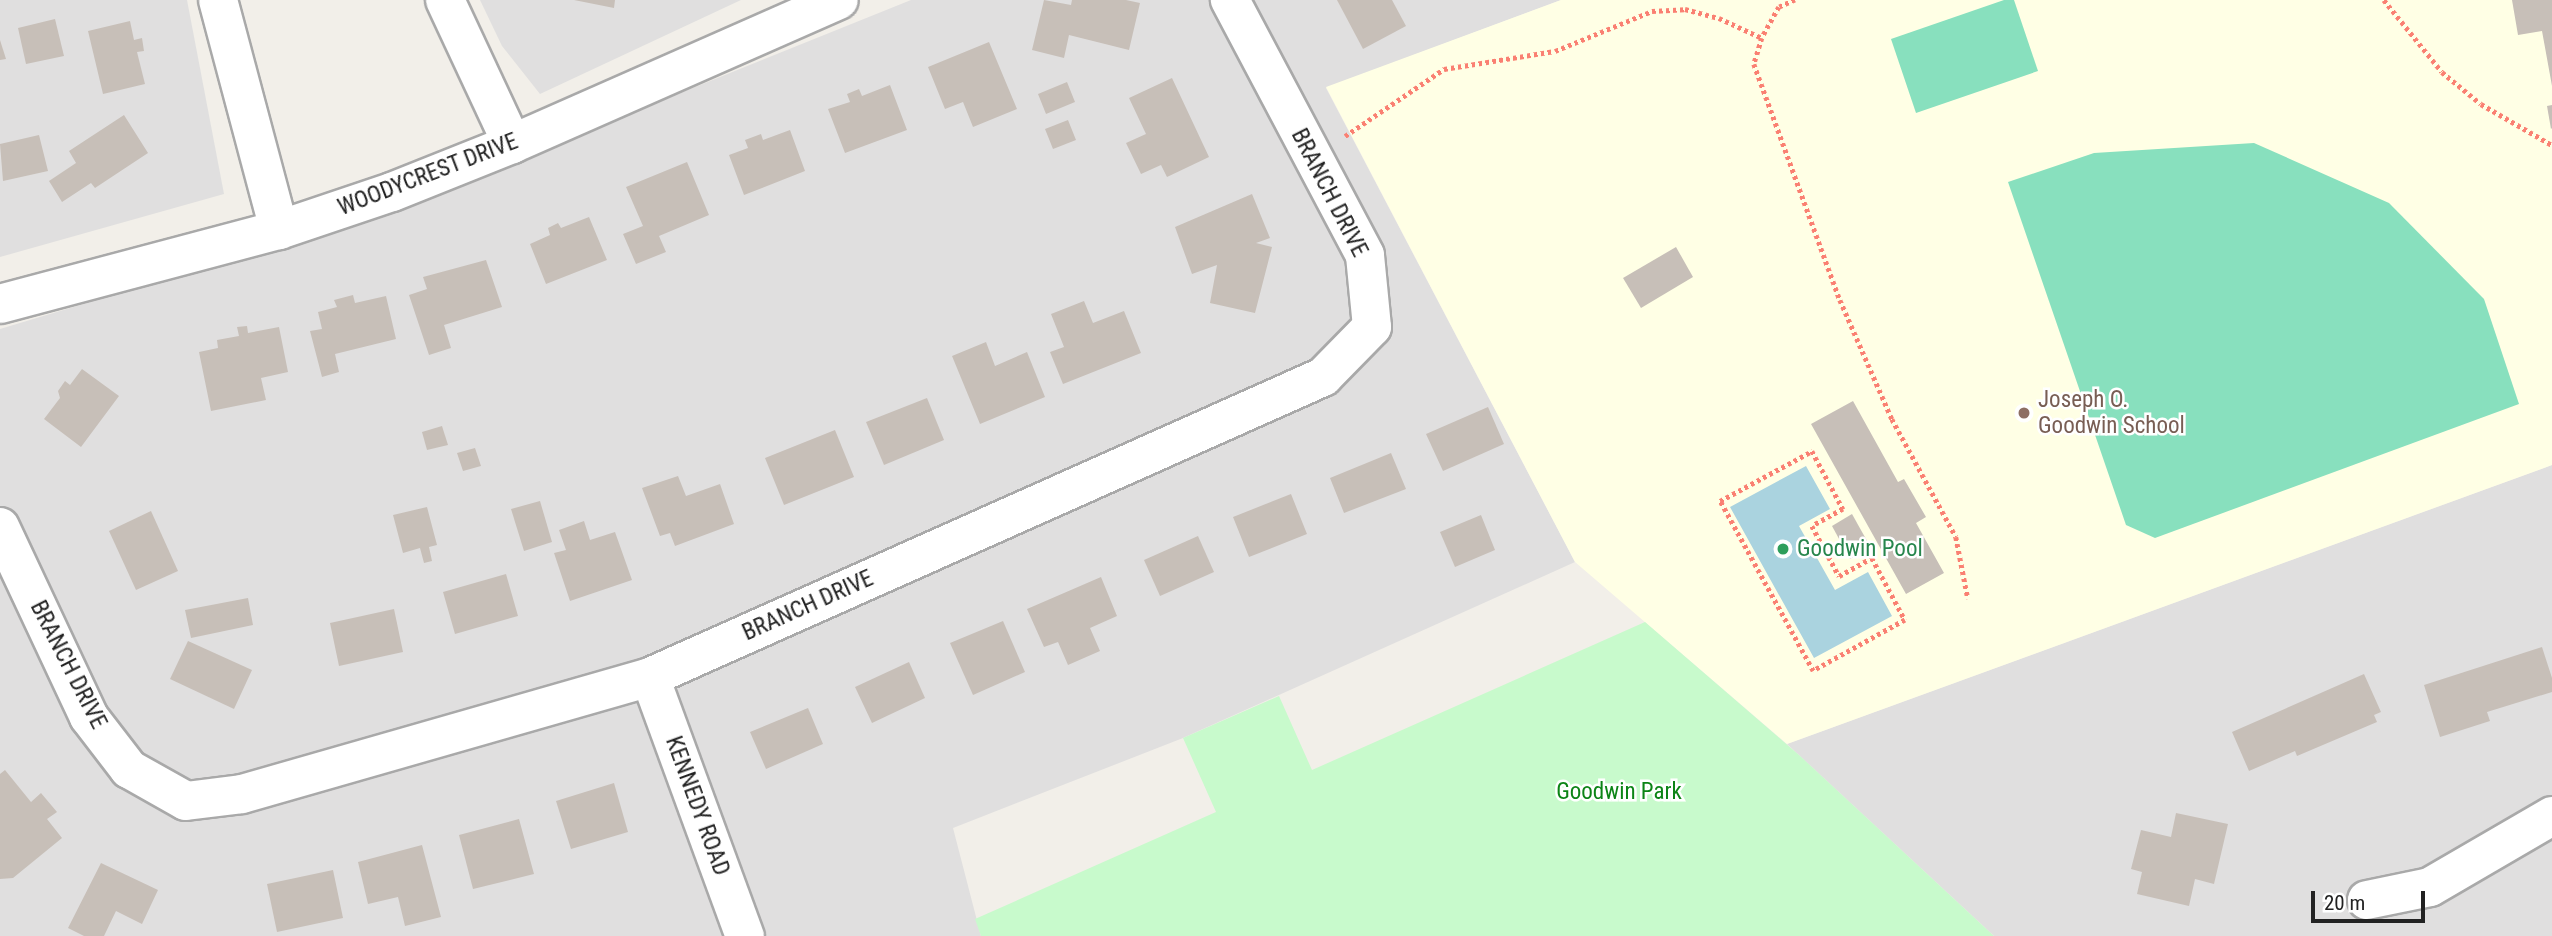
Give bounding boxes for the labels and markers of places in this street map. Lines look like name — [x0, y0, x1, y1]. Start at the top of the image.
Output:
place label: Joseph O. Goodwin School — [2038, 386, 2185, 440]
marker: Joseph O. Goodwin School — [2016, 405, 2032, 421]
place label: Goodwin Pool — [1797, 535, 1923, 563]
marker: Goodwin Pool — [1775, 541, 1791, 557]

